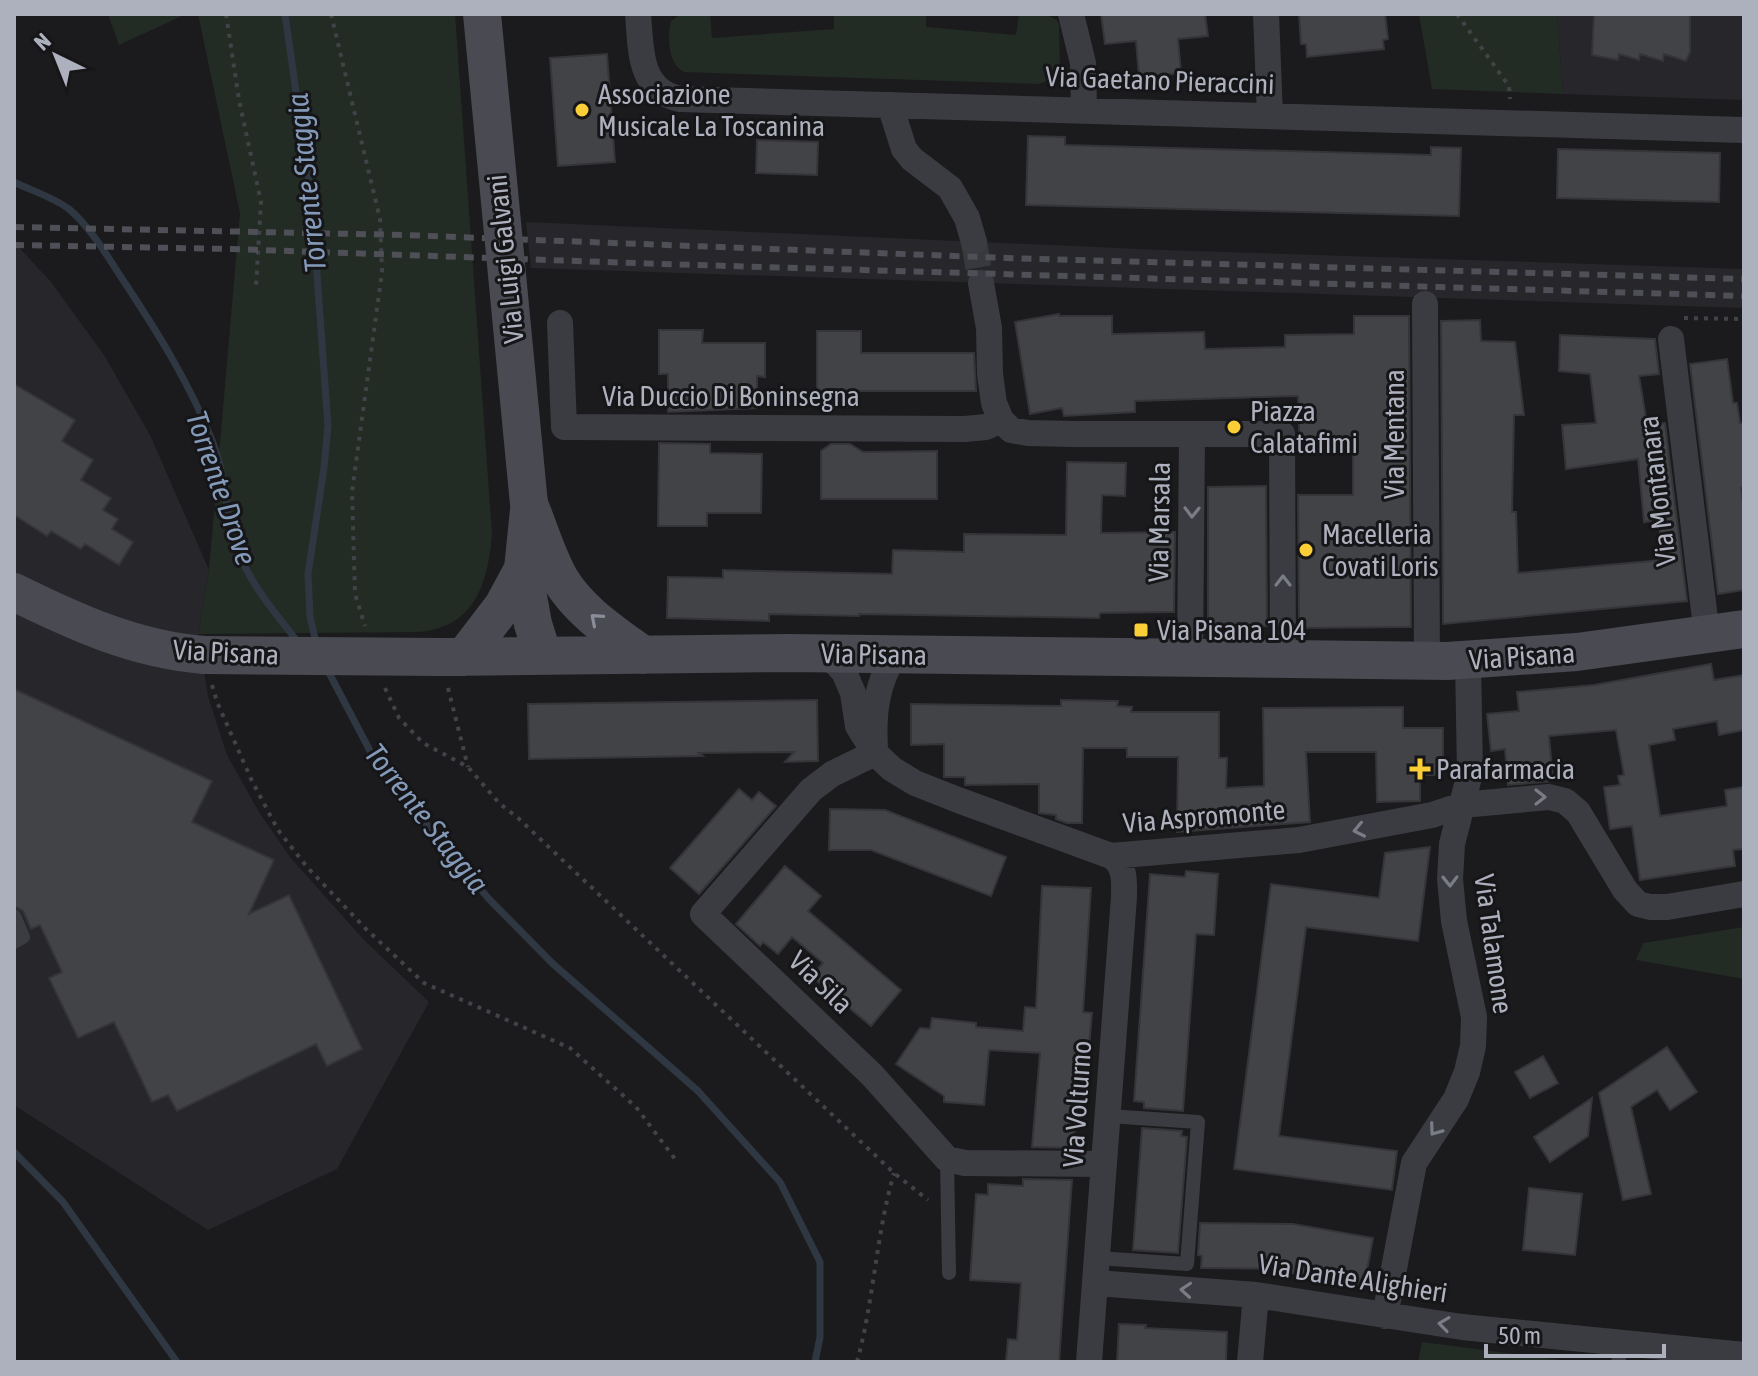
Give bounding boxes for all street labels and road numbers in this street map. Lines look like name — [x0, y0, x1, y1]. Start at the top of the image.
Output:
street label: Via Gaetano Pieraccini — [1045, 60, 1275, 100]
street label: Via Luigi Galvani — [480, 173, 530, 345]
street label: Via Mentana — [1378, 369, 1410, 499]
street label: Via Duccio Di Boninsegna — [602, 380, 860, 412]
street label: Via Montanara — [1632, 414, 1682, 568]
street label: Via Marsala — [1142, 462, 1176, 582]
street label: Via Pisana — [172, 633, 280, 671]
street label: Via Pisana — [1468, 636, 1576, 676]
street label: Via Pisana — [821, 637, 927, 671]
street label: Via Aspromonte — [1122, 793, 1286, 839]
street label: Via Talamone — [1468, 872, 1520, 1016]
street label: Via Sila — [783, 944, 859, 1020]
street label: Via Volturno — [1057, 1039, 1097, 1169]
street label: Via Dante Alighieri — [1256, 1247, 1450, 1309]

